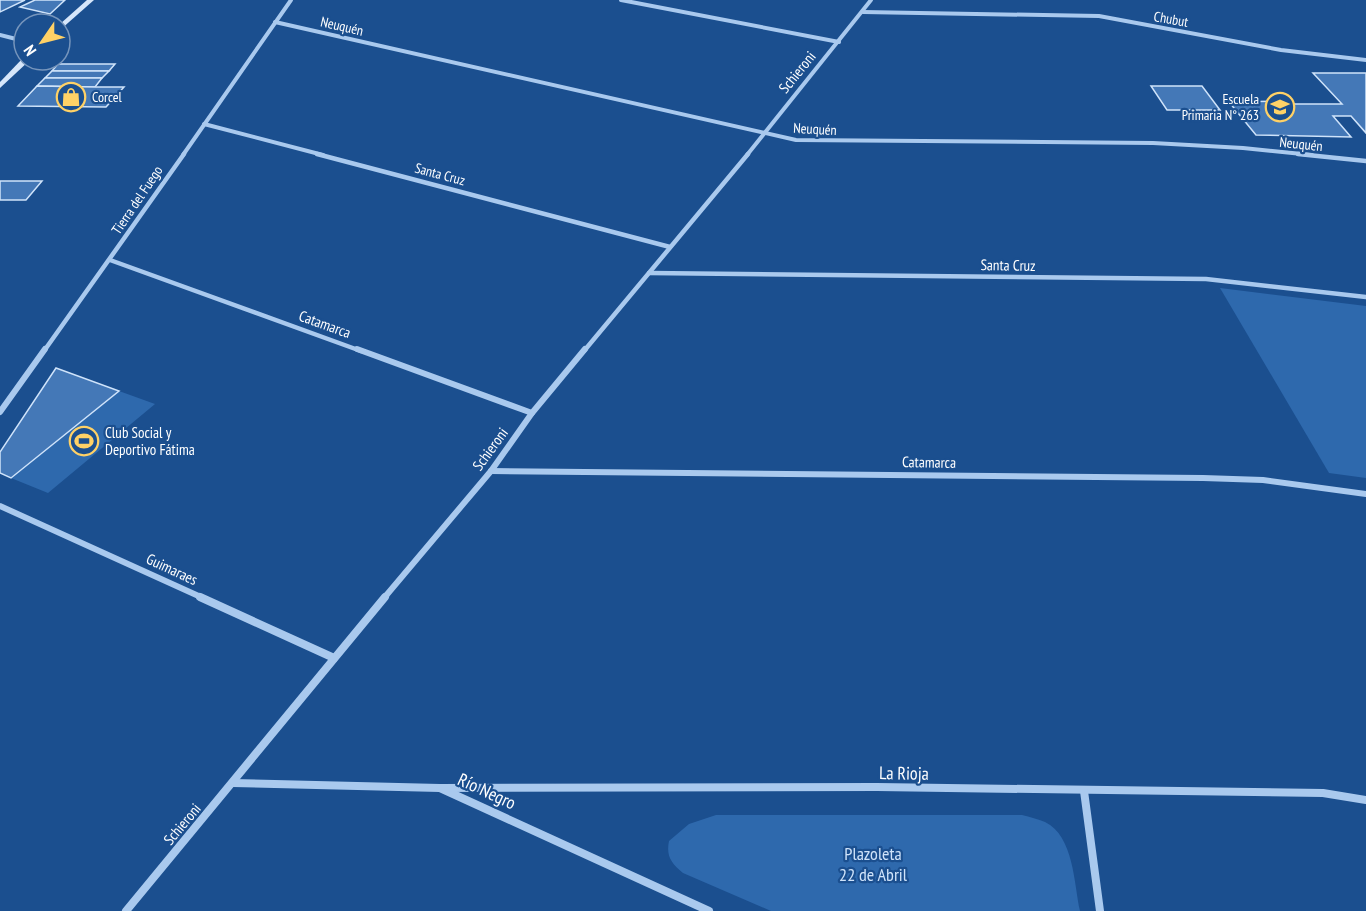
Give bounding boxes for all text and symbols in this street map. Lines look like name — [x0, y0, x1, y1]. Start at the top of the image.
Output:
street label: Chubut — [1152, 7, 1190, 31]
north arrow — [12, 12, 72, 72]
street label: Neuquén — [319, 12, 365, 40]
text: N — [19, 41, 40, 60]
street label: Schieroni — [774, 47, 820, 97]
shop icon: Corcel — [55, 81, 87, 113]
place label: Corcel — [92, 88, 122, 106]
place label: Escuela Primaria N° 263 — [1182, 90, 1259, 124]
school or university icon: Escuela Primaria N° 263 — [1264, 91, 1296, 123]
street label: Neuquén — [793, 119, 837, 139]
street label: Neuquén — [1278, 133, 1324, 155]
street label: Santa Cruz — [413, 159, 467, 189]
street label: Tierra del Fuego — [107, 162, 167, 238]
street label: Santa Cruz — [980, 255, 1036, 275]
street label: Catamarca — [296, 306, 354, 342]
place label: Club Social y Deportivo Fátima — [105, 423, 195, 459]
street label: Schieroni — [468, 424, 512, 474]
sports icon: Club Social y Deportivo Fátima — [68, 425, 100, 457]
street label: Catamarca — [902, 452, 956, 472]
street label: Guimaraes — [143, 549, 201, 589]
street label: La Rioja — [879, 761, 929, 785]
street label: Río Negro — [454, 768, 520, 815]
street label: Schieroni — [159, 799, 205, 849]
park label: Plazoleta 22 de Abril — [839, 842, 908, 886]

